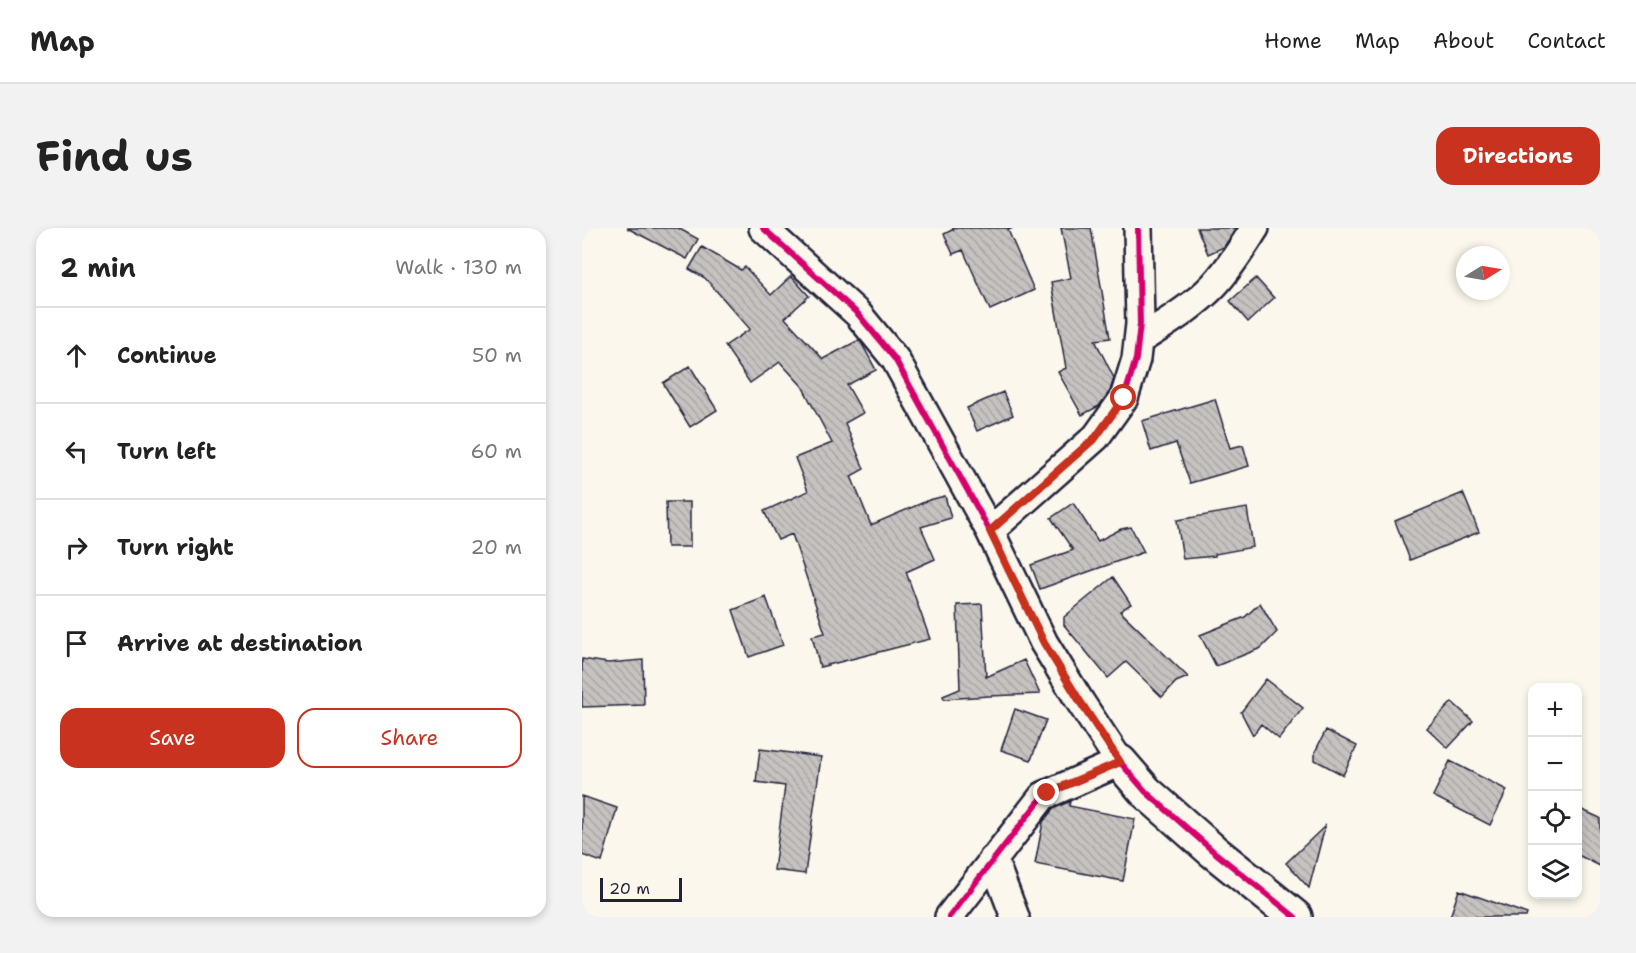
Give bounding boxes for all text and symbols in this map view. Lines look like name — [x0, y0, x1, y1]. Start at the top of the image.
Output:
text: Map — [30, 22, 95, 60]
text: Home — [1264, 27, 1322, 55]
text: Map — [1355, 27, 1400, 55]
text: About — [1433, 27, 1494, 55]
text: Contact — [1527, 27, 1606, 55]
button: Directions — [1436, 127, 1600, 185]
text: Find us — [36, 128, 193, 184]
north arrow — [1456, 246, 1510, 300]
text: 2 min — [60, 250, 136, 285]
text: Walk · 130 m — [395, 254, 522, 280]
icon: ahead — [60, 339, 93, 372]
text: Continue — [117, 341, 217, 370]
text: 50 m — [472, 342, 522, 368]
route start — [1110, 384, 1136, 410]
icon: left — [60, 435, 93, 468]
text: Turn left — [117, 437, 216, 466]
text: 60 m — [470, 438, 522, 464]
icon: right — [60, 531, 93, 564]
text: Turn right — [117, 533, 234, 562]
text: 20 m — [471, 534, 522, 560]
icon: arrive — [60, 627, 93, 660]
text: Arrive at destination — [117, 629, 363, 658]
map controls — [1528, 683, 1582, 899]
button: + — [1528, 683, 1582, 737]
button: Save — [60, 708, 285, 768]
button: Share — [297, 708, 522, 768]
button: − — [1528, 737, 1582, 791]
route end — [1033, 779, 1059, 805]
button: locate — [1528, 791, 1582, 845]
button: layers — [1528, 845, 1582, 899]
scale bar — [600, 875, 682, 902]
text: 20 m — [609, 878, 650, 899]

